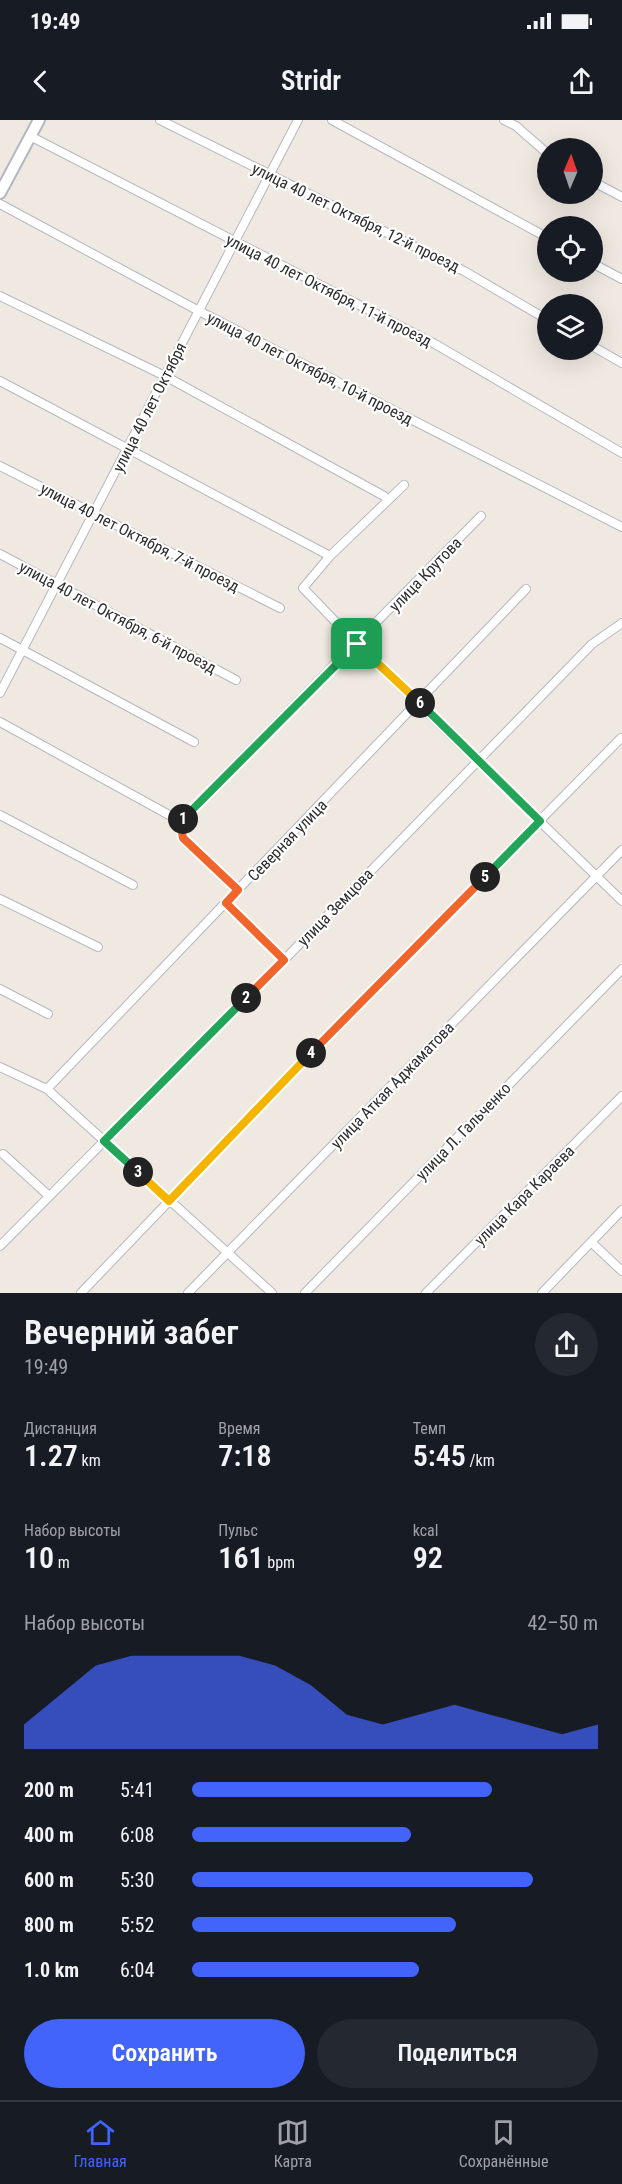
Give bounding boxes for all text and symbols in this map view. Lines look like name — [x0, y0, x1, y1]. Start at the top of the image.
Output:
text: 19:49 — [30, 9, 81, 34]
icon: back — [24, 65, 57, 98]
text: Stridr — [281, 65, 341, 97]
icon: share — [565, 65, 598, 98]
north arrow — [537, 138, 603, 204]
map controls — [537, 138, 603, 360]
street label: улица 40 лет Октября, 12-й проезд — [249, 159, 463, 276]
button: locate — [537, 216, 603, 282]
street label: улица 40 лет Октября, 11-й проезд — [223, 230, 435, 351]
button: layers — [537, 294, 603, 360]
street label: улица 40 лет Октября, 10-й проезд — [204, 308, 416, 429]
street label: улица 40 лет Октября — [109, 339, 190, 475]
street label: улица 40 лет Октября, 7-й проезд — [37, 479, 243, 596]
street label: улица Крутова — [385, 533, 465, 615]
street label: улица 40 лет Октября, 6-й проезд — [16, 557, 220, 678]
pin — [331, 618, 382, 669]
icon: arrive — [340, 627, 373, 660]
pin: 6 — [405, 688, 435, 718]
text: 6 — [416, 693, 424, 712]
street label: Северная улица — [244, 796, 331, 885]
pin: 1 — [168, 804, 198, 834]
text: 1 — [179, 809, 187, 828]
pin: 5 — [470, 862, 500, 892]
street label: улица Земцова — [294, 865, 377, 950]
text: 5 — [481, 867, 489, 886]
pin: 2 — [231, 983, 261, 1013]
text: 2 — [242, 988, 250, 1007]
street label: улица Аткая Аджаматова — [327, 1018, 458, 1153]
pin: 4 — [296, 1038, 326, 1068]
text: 4 — [307, 1043, 315, 1062]
street label: улица Л. Гальченко — [412, 1079, 515, 1184]
street label: улица Кара Караева — [470, 1141, 578, 1249]
pin: 3 — [123, 1157, 153, 1187]
text: 3 — [134, 1162, 142, 1181]
text: Вечерний забег — [24, 1313, 238, 1352]
button: share — [535, 1313, 598, 1376]
text: 19:49 — [24, 1355, 68, 1379]
text: Дистанция — [24, 1419, 97, 1438]
text: Время — [218, 1419, 261, 1438]
text: Темп — [413, 1419, 446, 1438]
text: 1.27 — [24, 1438, 78, 1473]
text: 7:18 — [218, 1438, 272, 1473]
text: 5:45 — [413, 1438, 466, 1473]
text: km — [78, 1451, 101, 1470]
text: /km — [466, 1451, 495, 1470]
text: Набор высоты — [24, 1521, 121, 1540]
text: Пульс — [218, 1521, 258, 1540]
text: kcal — [413, 1521, 438, 1540]
text: 10 — [24, 1540, 54, 1575]
text: 161 — [218, 1540, 264, 1575]
text: 92 — [413, 1540, 443, 1575]
text: m — [54, 1553, 70, 1572]
text: bpm — [264, 1553, 295, 1572]
text: Набор высоты — [24, 1611, 145, 1635]
text: 42–50 m — [527, 1611, 598, 1635]
text: 200 m — [24, 1778, 74, 1802]
text: 5:41 — [120, 1778, 154, 1802]
text: 400 m — [24, 1823, 74, 1847]
text: 6:08 — [120, 1823, 154, 1847]
text: 600 m — [24, 1868, 74, 1892]
text: 5:30 — [120, 1868, 154, 1892]
text: 800 m — [24, 1913, 74, 1937]
text: 5:52 — [120, 1913, 154, 1937]
text: 1.0 km — [24, 1958, 79, 1982]
text: 6:04 — [120, 1958, 154, 1982]
button: Сохранить — [24, 2019, 305, 2088]
button: Поделиться — [317, 2019, 598, 2088]
tab: Главная — [73, 2116, 127, 2171]
tab: Карта — [274, 2116, 312, 2171]
tab: Сохранённые — [459, 2116, 549, 2171]

